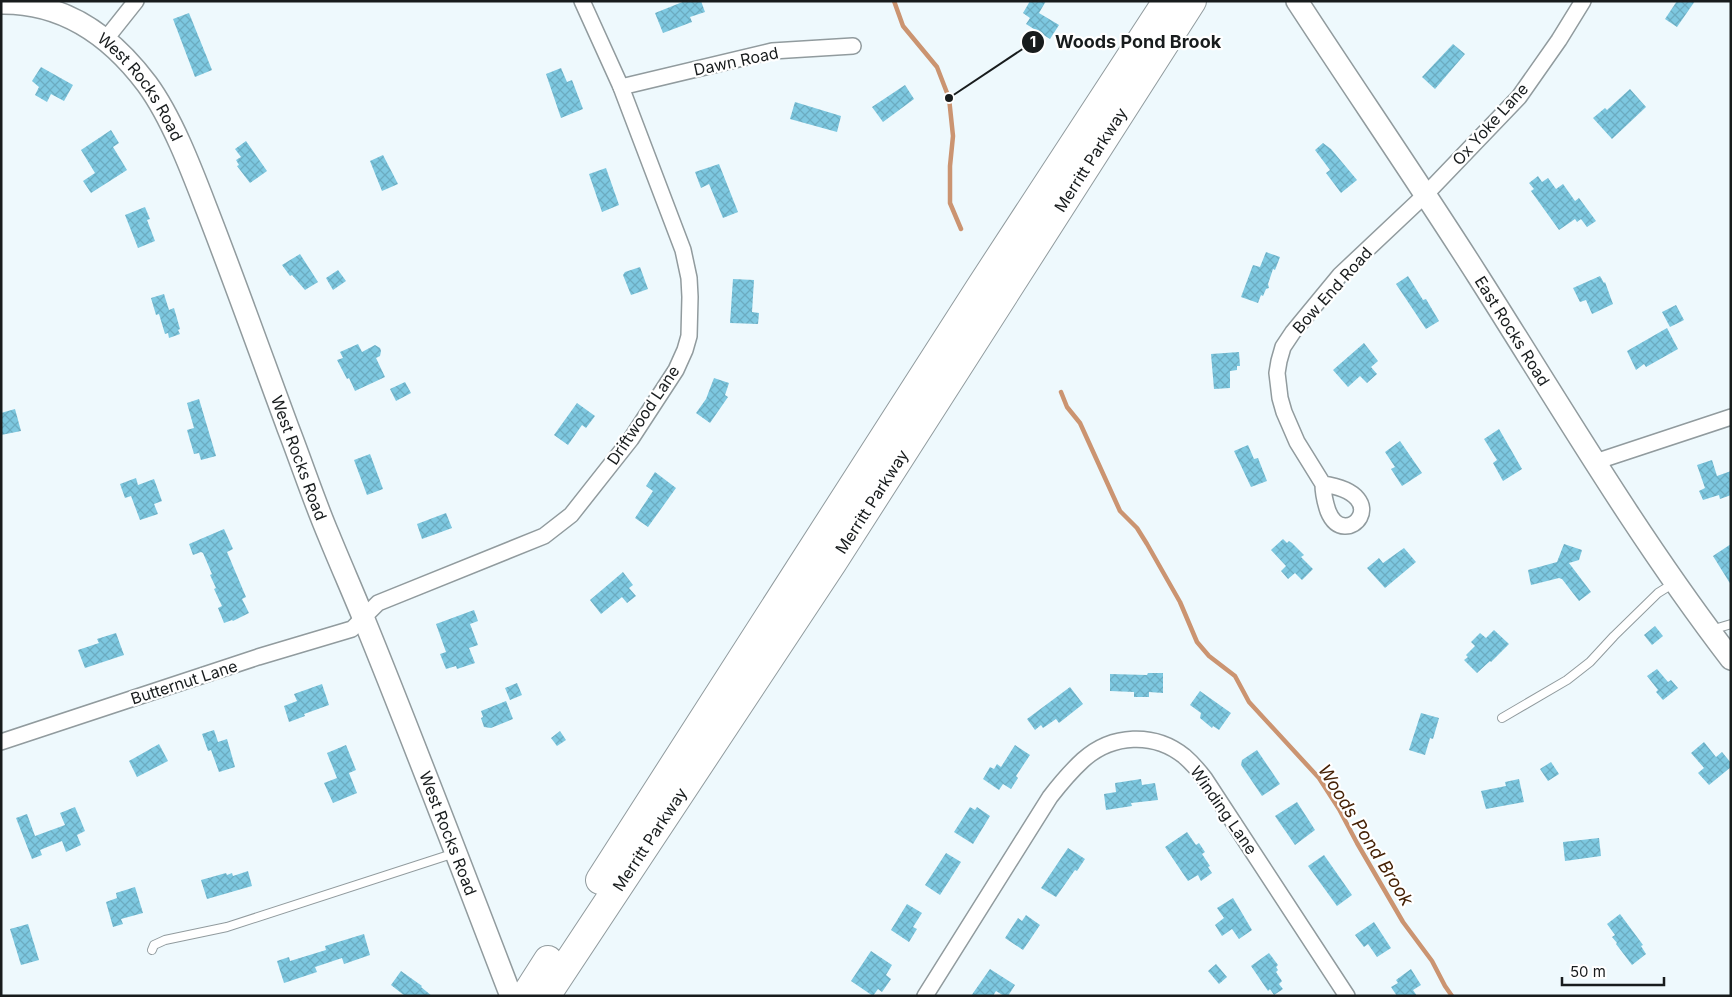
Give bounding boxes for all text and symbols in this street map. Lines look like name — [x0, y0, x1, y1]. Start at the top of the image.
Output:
callout: Woods Pond Brook — [1020, 26, 1231, 59]
street label: West Rocks Road — [94, 28, 187, 144]
text: Woods Pond Brook — [1055, 31, 1222, 52]
text: 1 — [1030, 32, 1036, 51]
street label: Dawn Road — [692, 42, 780, 80]
street label: Ox Yoke Lane — [1448, 79, 1532, 169]
street label: Merritt Parkway — [1050, 104, 1131, 216]
street label: Bow End Road — [1288, 243, 1376, 337]
street label: East Rocks Road — [1471, 272, 1554, 390]
street label: Driftwood Lane — [602, 361, 684, 469]
street label: West Rocks Road — [267, 393, 331, 523]
street label: Merritt Parkway — [831, 446, 912, 558]
street label: Butternut Lane — [128, 655, 240, 709]
water label: Woods Pond Brook — [1314, 760, 1419, 910]
street label: Winding Lane — [1186, 762, 1262, 858]
street label: West Rocks Road — [415, 768, 481, 898]
street label: Merritt Parkway — [608, 784, 691, 895]
scale bar — [1562, 954, 1664, 986]
text: 50 m — [1570, 962, 1606, 981]

